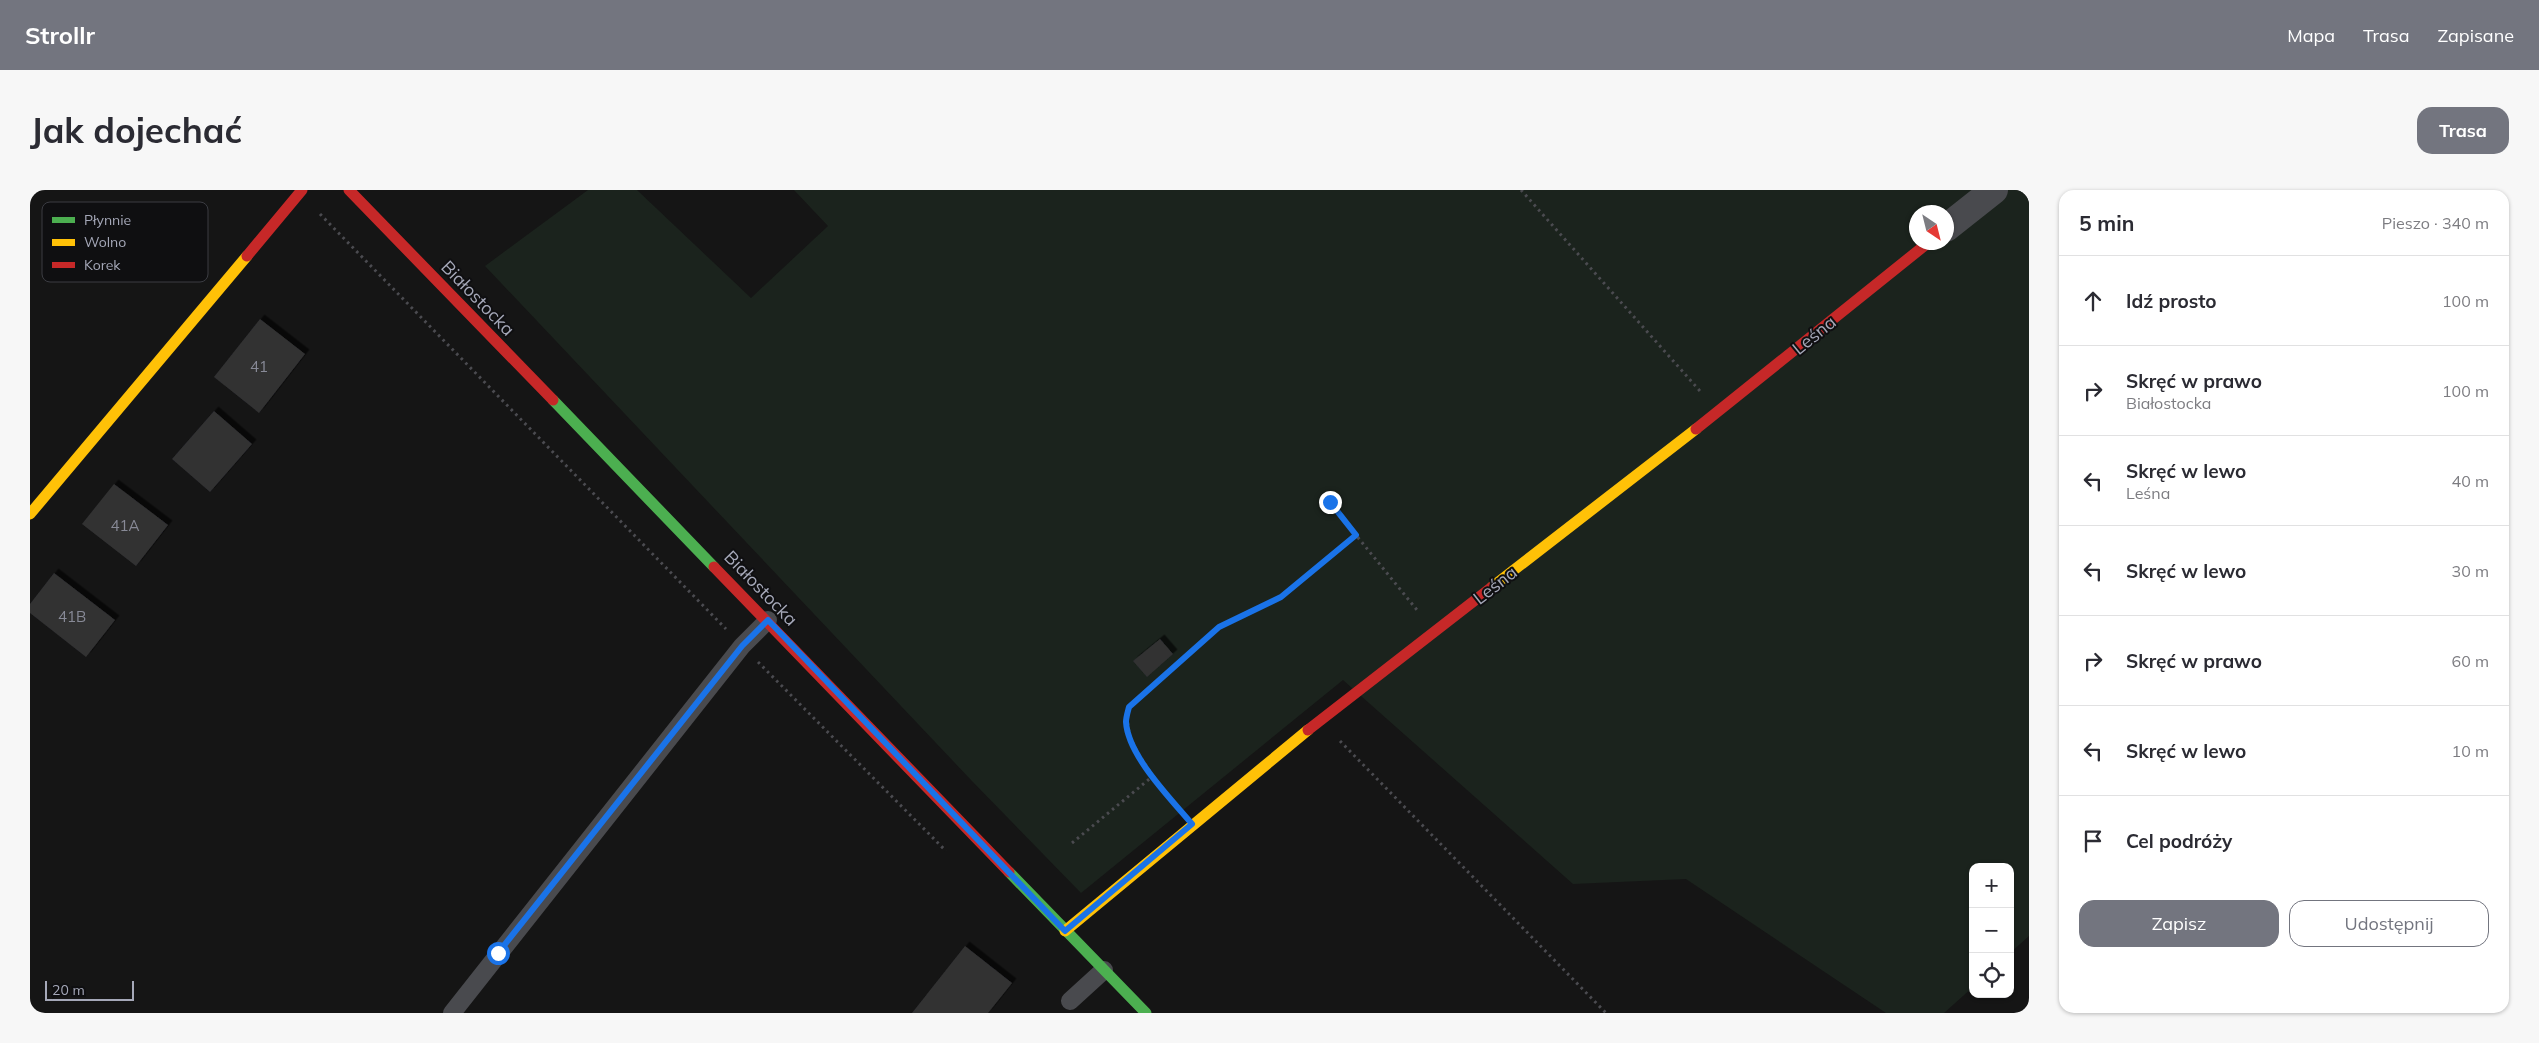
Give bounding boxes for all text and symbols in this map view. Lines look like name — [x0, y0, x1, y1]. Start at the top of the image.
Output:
text: Strollr — [25, 20, 95, 50]
text: Mapa — [2287, 24, 2335, 47]
text: Trasa — [2363, 24, 2410, 47]
text: Zapisane — [2438, 24, 2514, 47]
button: Trasa — [2417, 107, 2509, 154]
text: Jak dojechać — [30, 108, 242, 152]
legend — [42, 202, 208, 282]
north arrow — [1909, 205, 1954, 250]
text: 5 min — [2079, 210, 2134, 236]
text: Płynnie — [84, 211, 131, 229]
text: Pieszo · 340 m — [2382, 213, 2489, 233]
text: Wolno — [84, 233, 126, 251]
street label: Białostocka — [436, 255, 520, 341]
text: Korek — [84, 256, 121, 274]
icon: ahead — [2079, 287, 2107, 315]
text: Idź prosto — [2126, 289, 2217, 313]
text: 100 m — [2442, 291, 2489, 311]
street label: Leśna — [1787, 310, 1841, 360]
house number: 41 — [250, 357, 268, 376]
text: Skręć w prawo — [2126, 369, 2262, 393]
icon: right — [2079, 377, 2107, 405]
text: 100 m — [2442, 381, 2489, 401]
text: Białostocka — [2126, 393, 2211, 413]
text: Skręć w lewo — [2126, 459, 2246, 483]
icon: left — [2079, 467, 2107, 495]
text: 40 m — [2452, 471, 2489, 491]
text: Leśna — [2126, 483, 2170, 503]
route end — [1319, 491, 1342, 514]
house number: 41A — [110, 516, 140, 535]
street label: Białostocka — [719, 545, 803, 631]
icon: left — [2079, 557, 2107, 585]
text: Skręć w lewo — [2126, 559, 2246, 583]
street label: Leśna — [1468, 561, 1522, 609]
text: 30 m — [2452, 561, 2489, 581]
house number: 41B — [58, 607, 86, 626]
icon: right — [2079, 647, 2107, 675]
text: Skręć w prawo — [2126, 649, 2262, 673]
text: 60 m — [2452, 651, 2489, 671]
icon: left — [2079, 737, 2107, 765]
text: Skręć w lewo — [2126, 739, 2246, 763]
text: 10 m — [2452, 741, 2489, 761]
icon: arrive — [2079, 827, 2107, 855]
text: Cel podróży — [2126, 829, 2232, 853]
map controls — [1969, 863, 2014, 998]
button: + — [1969, 863, 2014, 908]
button: Zapisz — [2079, 900, 2279, 947]
button: Udostępnij — [2289, 900, 2489, 947]
button: − — [1969, 908, 2014, 953]
route start — [487, 942, 510, 965]
button: locate — [1969, 953, 2014, 998]
scale bar — [45, 978, 134, 1001]
text: 20 m — [52, 981, 85, 999]

